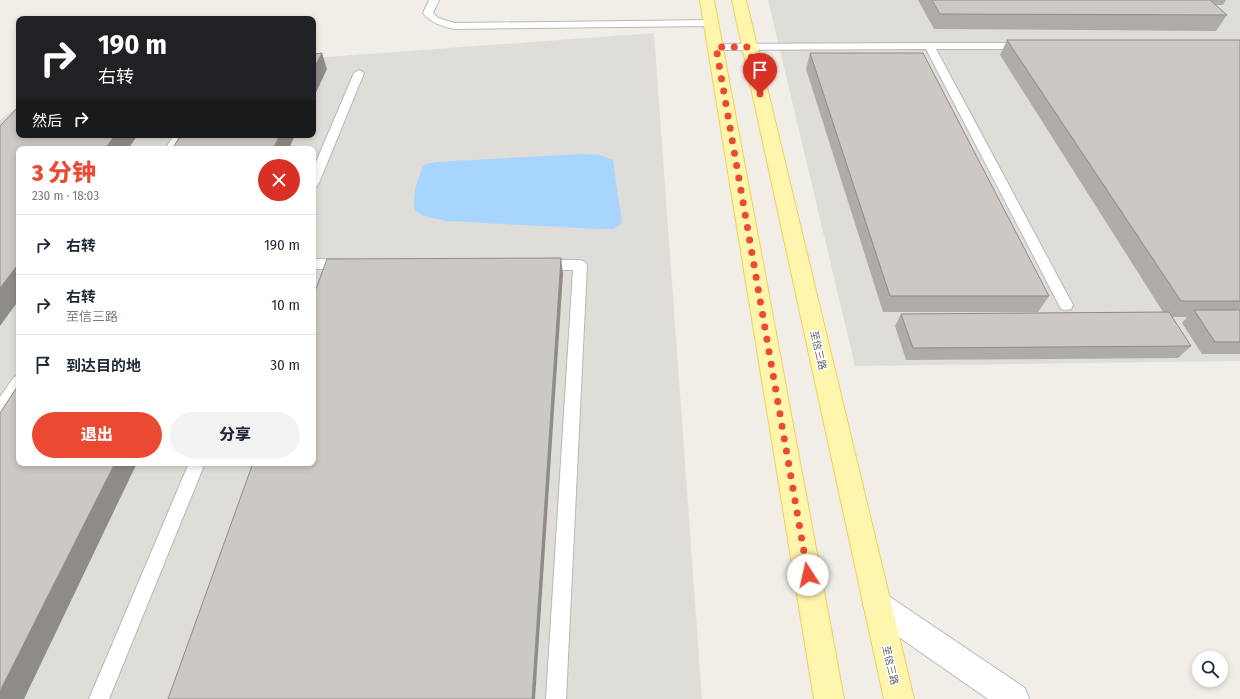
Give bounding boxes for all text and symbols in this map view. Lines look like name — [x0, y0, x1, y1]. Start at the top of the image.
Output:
text: 190 m — [98, 28, 167, 61]
icon: right — [32, 32, 84, 84]
pin — [743, 53, 777, 94]
icon: arrive — [749, 59, 771, 81]
text: 右转 — [98, 66, 134, 88]
icon: right — [70, 108, 92, 130]
text: 然后 — [32, 112, 62, 130]
text: 3 分钟 — [32, 159, 96, 187]
button: close — [258, 159, 300, 201]
text: 230 m · 18:03 — [32, 188, 99, 203]
icon: right — [32, 234, 54, 256]
text: 190 m — [264, 236, 300, 254]
text: 右转 — [66, 237, 96, 255]
text: 右转 — [66, 288, 96, 306]
icon: right — [32, 294, 54, 316]
text: 10 m — [271, 296, 300, 314]
text: 至信三路 — [66, 309, 118, 324]
street label: 至信三路 — [808, 329, 828, 371]
icon: arrive — [32, 354, 54, 376]
text: 30 m — [270, 356, 300, 374]
text: 到达目的地 — [66, 357, 141, 375]
button: 退出 — [32, 412, 162, 458]
button: 分享 — [170, 412, 300, 458]
position arrow — [787, 554, 829, 596]
street label: 至信三路 — [880, 644, 900, 686]
map controls — [1192, 651, 1228, 687]
button: search — [1192, 651, 1228, 687]

